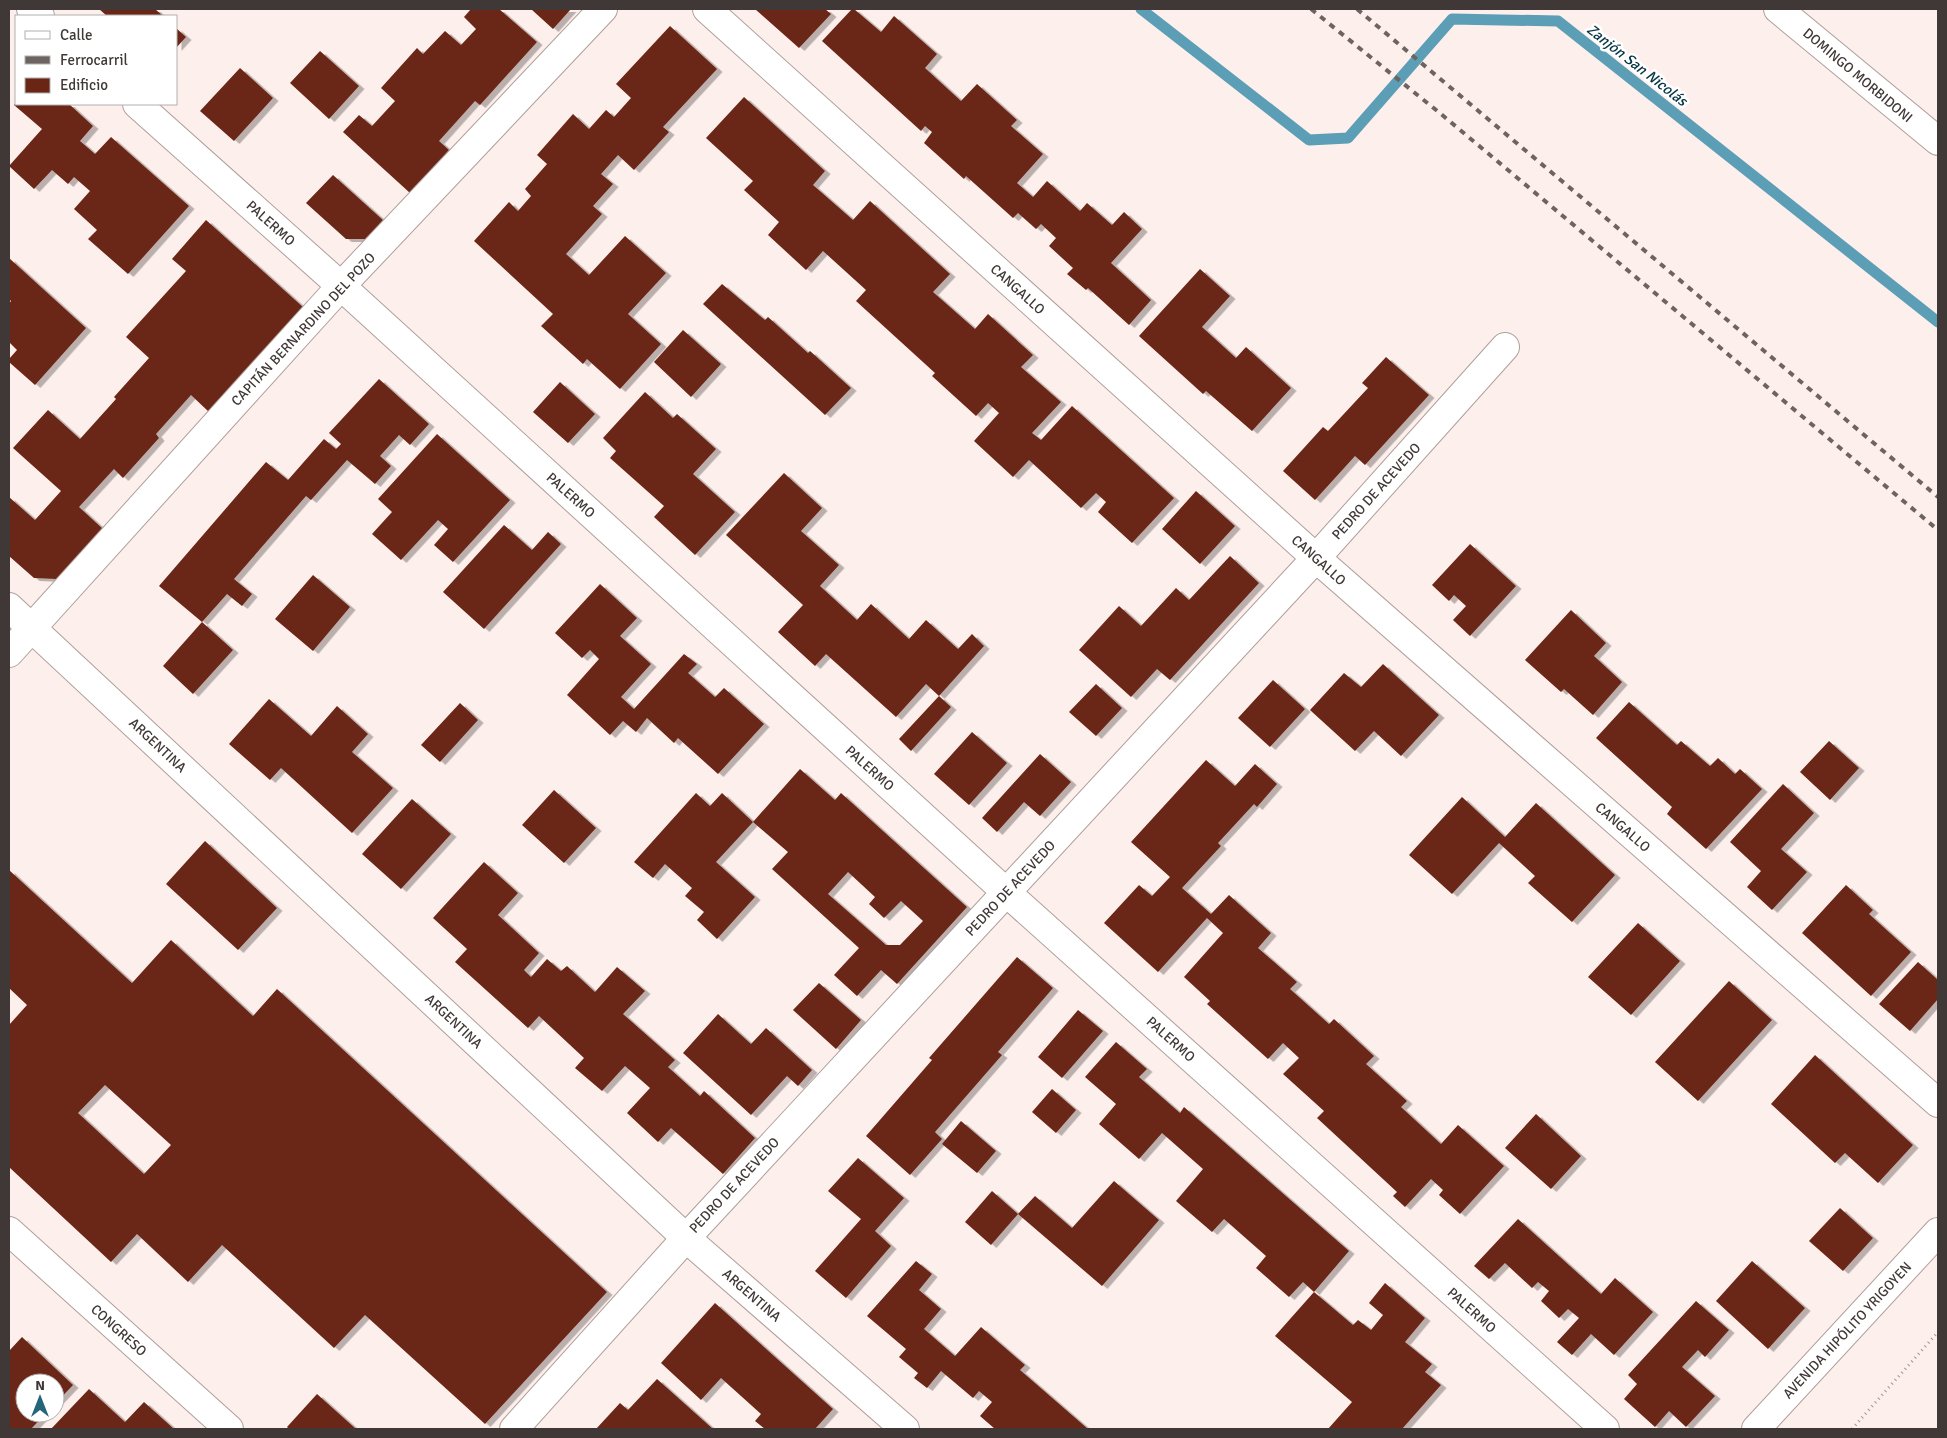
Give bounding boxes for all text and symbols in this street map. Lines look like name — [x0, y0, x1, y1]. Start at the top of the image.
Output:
legend — [15, 15, 178, 105]
water label: Zanjón San Nicolás — [1583, 20, 1692, 111]
street label: DOMINGO MORBIDONI — [1799, 25, 1916, 126]
text: Calle — [60, 26, 93, 44]
text: Ferrocarril — [60, 51, 128, 69]
text: Edificio — [60, 76, 108, 94]
street label: PALERMO — [243, 197, 299, 250]
street label: CAPITÁN BERNARDINO DEL POZO — [228, 249, 379, 410]
street label: CANGALLO — [987, 261, 1048, 318]
street label: PEDRO DE ACEVEDO — [1328, 439, 1424, 543]
street label: PALERMO — [543, 469, 599, 522]
street label: CANGALLO — [1288, 532, 1349, 589]
street label: ARGENTINA — [125, 715, 190, 777]
street label: PALERMO — [842, 742, 898, 795]
street label: CANGALLO — [1592, 799, 1654, 856]
street label: PEDRO DE ACEVEDO — [962, 837, 1059, 940]
street label: ARGENTINA — [421, 991, 486, 1053]
street label: PALERMO — [1143, 1013, 1199, 1066]
street label: PEDRO DE ACEVEDO — [686, 1134, 783, 1237]
street label: AVENIDA HIPÓLITO YRIGOYEN — [1780, 1258, 1915, 1402]
street label: ARGENTINA — [719, 1265, 785, 1326]
street label: PALERMO — [1444, 1284, 1500, 1337]
street label: CONGRESO — [87, 1301, 150, 1360]
north arrow — [15, 1373, 65, 1423]
text: N — [35, 1377, 45, 1394]

